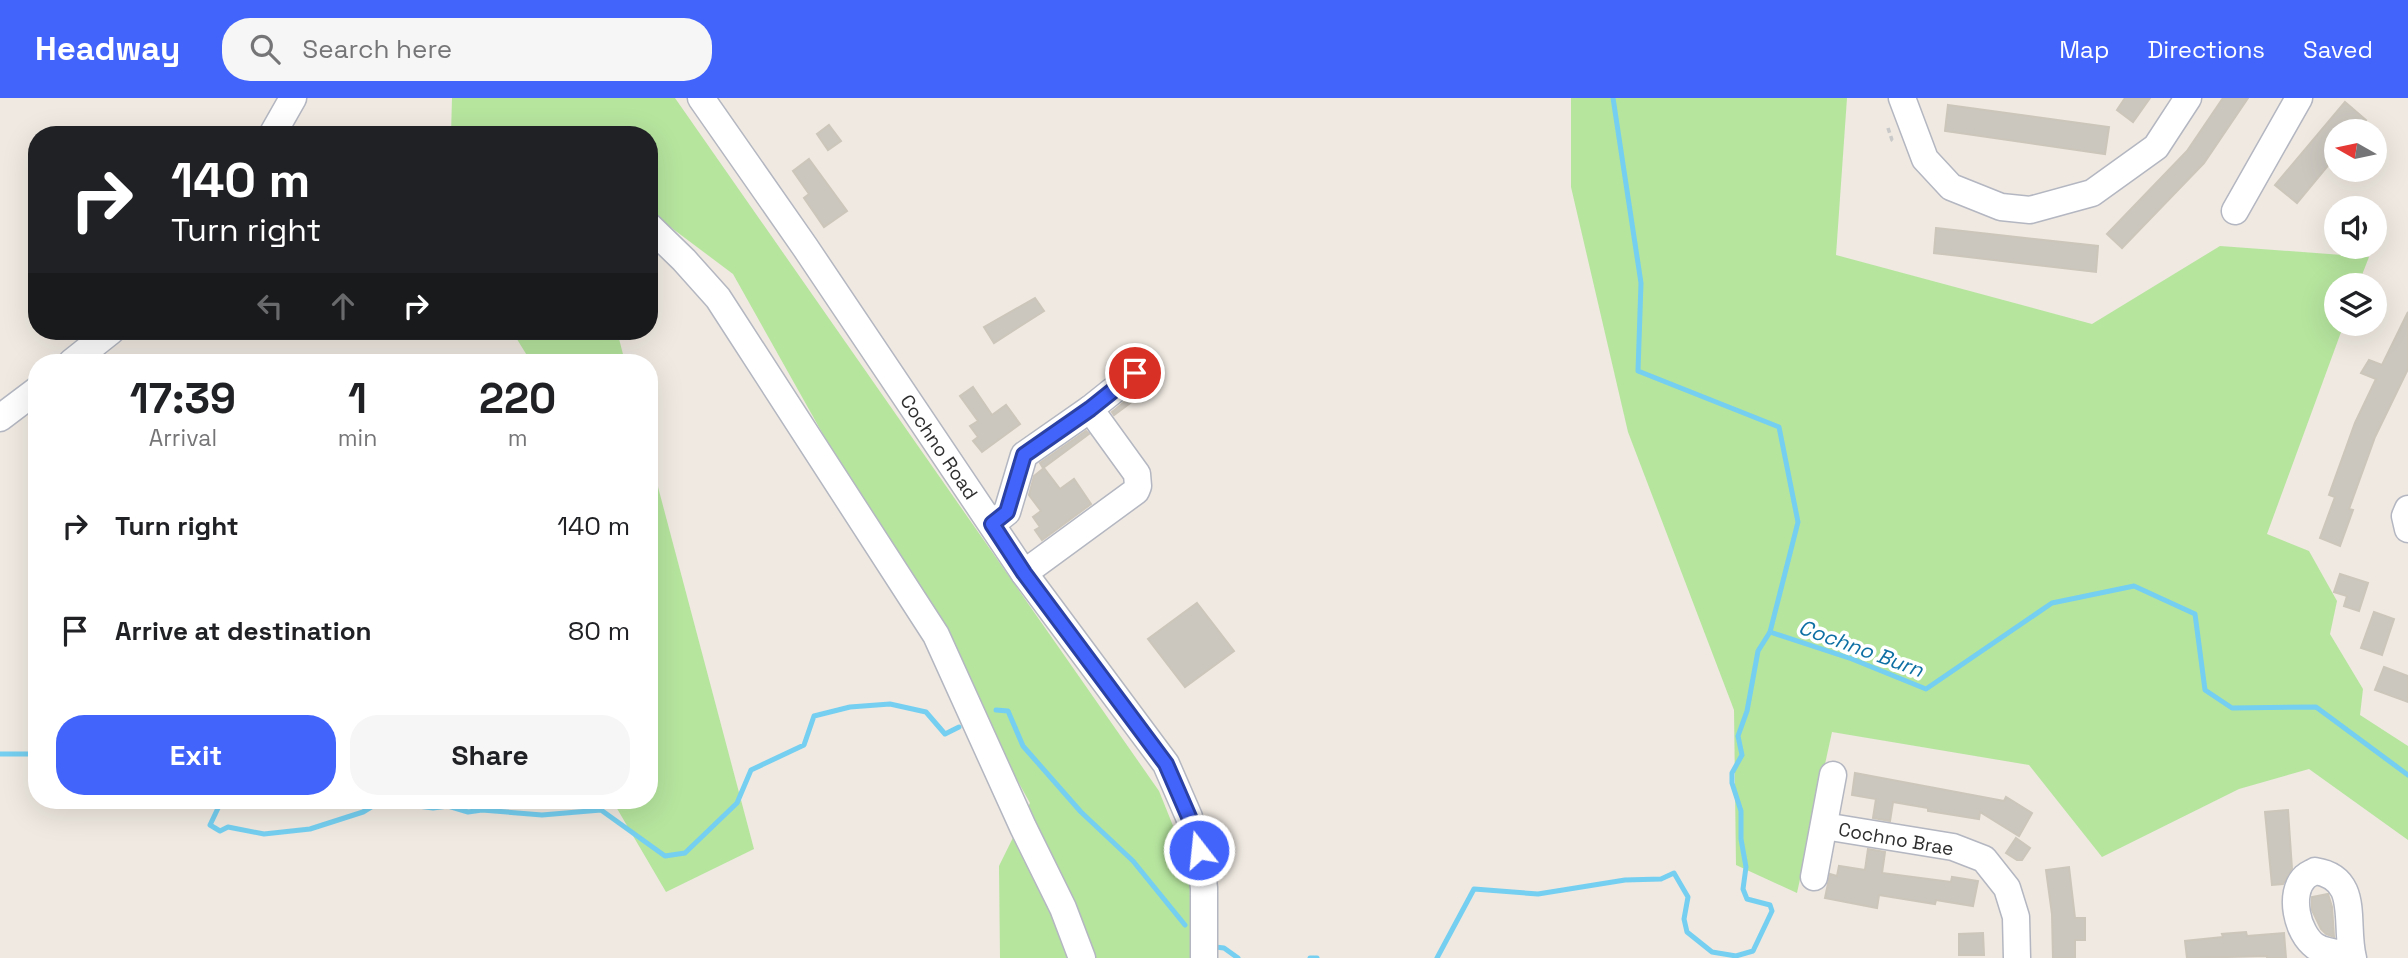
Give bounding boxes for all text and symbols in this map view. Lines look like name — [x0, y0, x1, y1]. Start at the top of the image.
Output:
search box — [222, 18, 712, 81]
text: Headway — [35, 28, 180, 70]
icon: search — [246, 30, 284, 68]
text: Search here — [302, 32, 452, 66]
text: Map — [2059, 34, 2109, 65]
text: Directions — [2147, 34, 2265, 65]
text: Saved — [2303, 34, 2373, 65]
north arrow — [2324, 119, 2387, 182]
map controls — [2324, 119, 2387, 336]
text: 140 m — [171, 149, 310, 211]
icon: right — [56, 154, 147, 245]
button: sound — [2324, 196, 2387, 259]
text: Turn right — [171, 210, 321, 250]
button: layers — [2324, 273, 2387, 336]
icon: left — [251, 287, 289, 325]
icon: ahead — [324, 287, 362, 325]
icon: right — [397, 287, 435, 325]
pin — [1105, 343, 1165, 403]
icon: arrive — [1116, 354, 1154, 392]
text: 17:39 — [130, 372, 236, 425]
text: 1 — [348, 372, 367, 425]
text: 220 — [479, 372, 556, 425]
street label: Cochno Road — [895, 389, 983, 505]
text: Arrival — [149, 423, 217, 453]
text: min — [338, 423, 377, 453]
text: m — [508, 423, 528, 453]
icon: right — [56, 507, 94, 545]
text: Turn right — [115, 509, 239, 543]
text: 140 m — [557, 509, 630, 543]
icon: arrive — [56, 612, 94, 650]
water label: Cochno Burn — [1795, 613, 1928, 683]
text: Arrive at destination — [115, 614, 372, 648]
text: 80 m — [568, 614, 630, 648]
button: Exit — [56, 715, 336, 795]
button: Share — [350, 715, 630, 795]
position arrow — [1162, 813, 1236, 887]
street label: Cochno Brae — [1836, 817, 1956, 861]

